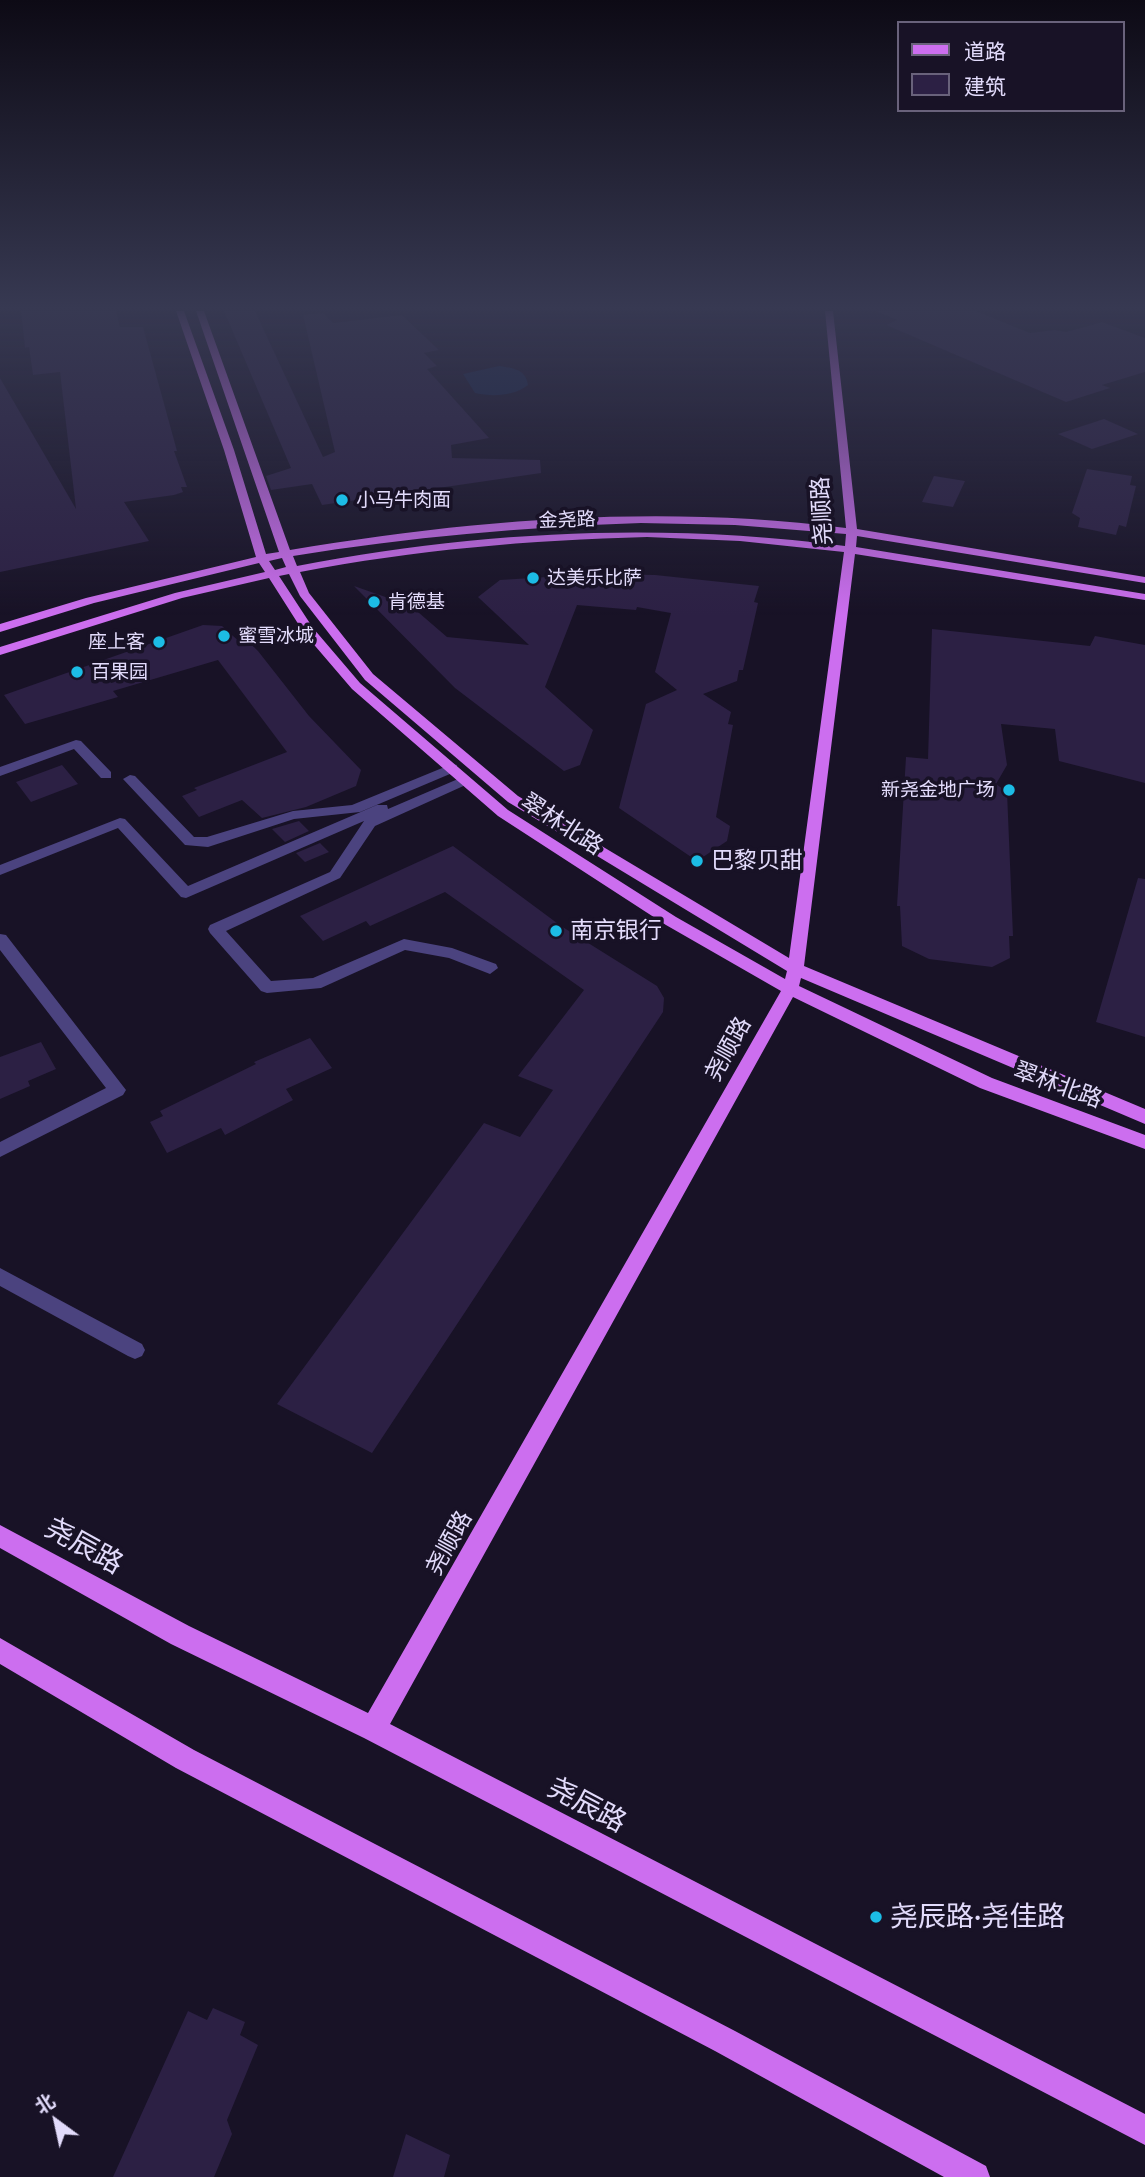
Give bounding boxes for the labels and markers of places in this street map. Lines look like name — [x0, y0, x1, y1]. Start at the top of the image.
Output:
place label: 小马牛肉面 — [356, 489, 451, 511]
marker: 小马牛肉面 — [334, 492, 350, 508]
place label: 达美乐比萨 — [547, 567, 642, 589]
marker: 达美乐比萨 — [525, 570, 541, 586]
place label: 肯德基 — [388, 591, 445, 613]
marker: 肯德基 — [366, 594, 382, 610]
place label: 蜜雪冰城 — [238, 625, 314, 647]
marker: 蜜雪冰城 — [216, 628, 232, 644]
place label: 座上客 — [88, 631, 145, 653]
marker: 座上客 — [151, 634, 167, 650]
place label: 百果园 — [91, 661, 148, 683]
marker: 百果园 — [69, 664, 85, 680]
place label: 新尧金地广场 — [881, 779, 995, 801]
marker: 新尧金地广场 — [1001, 782, 1017, 798]
place label: 巴黎贝甜 — [711, 847, 803, 875]
marker: 巴黎贝甜 — [689, 853, 705, 869]
place label: 南京银行 — [570, 917, 662, 945]
marker: 南京银行 — [548, 923, 564, 939]
place label: 尧辰路·尧佳路 — [890, 1900, 1065, 1934]
marker: 尧辰路·尧佳路 — [868, 1909, 884, 1925]

